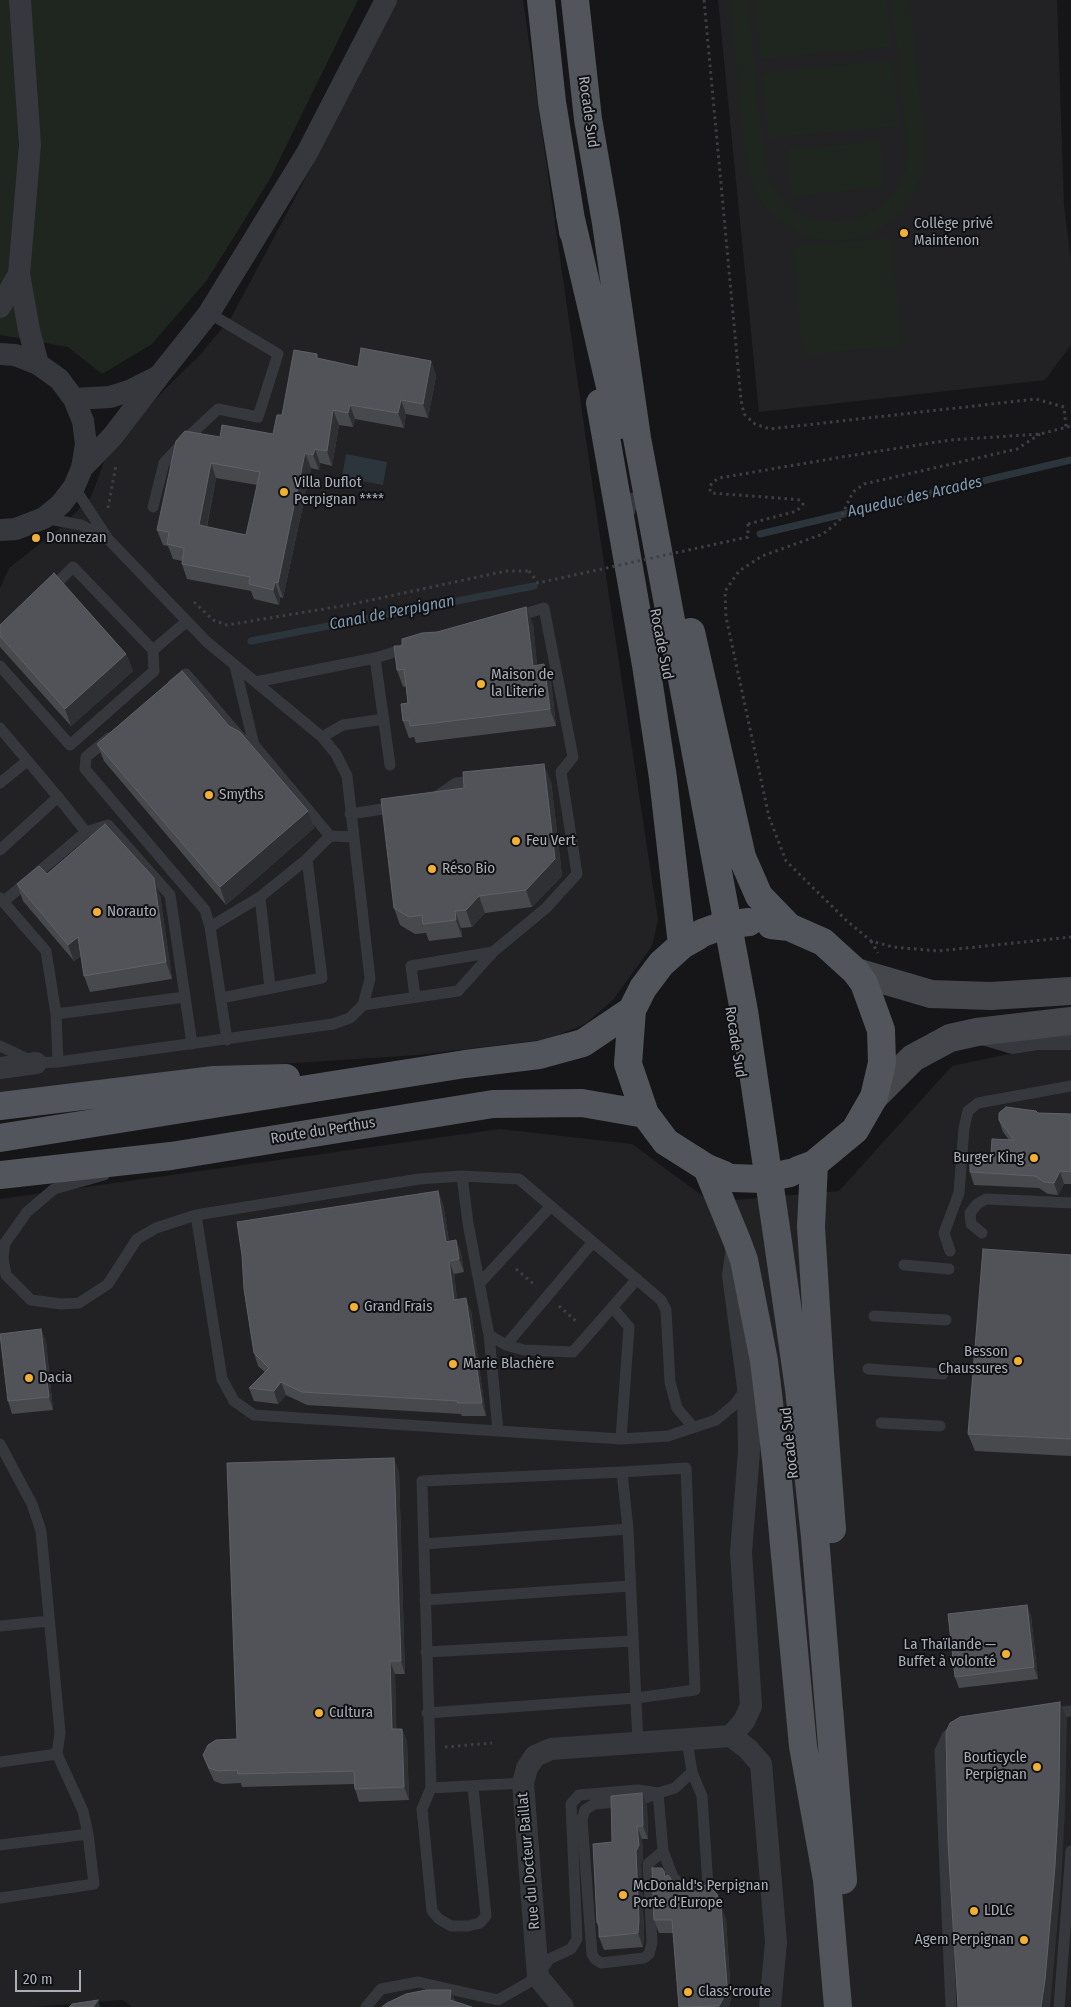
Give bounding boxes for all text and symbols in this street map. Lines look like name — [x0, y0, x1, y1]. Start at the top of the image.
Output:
street label: Rocade Sud — [574, 75, 602, 149]
place label: Collège privé Maintenon — [914, 215, 993, 250]
marker: Collège privé Maintenon — [898, 227, 910, 239]
water label: Aqueduc des Arcades — [846, 472, 984, 522]
place label: Villa Duflot Perpignan **** — [294, 474, 384, 509]
marker: Villa Duflot Perpignan **** — [278, 486, 290, 498]
place label: Donnezan — [46, 529, 107, 547]
marker: Donnezan — [30, 532, 42, 544]
water label: Canal de Perpignan — [328, 591, 456, 635]
street label: Rocade Sud — [645, 607, 677, 681]
place label: Maison de la Literie — [491, 666, 554, 701]
marker: Maison de la Literie — [475, 678, 487, 690]
place label: Smyths — [219, 786, 264, 804]
marker: Smyths — [203, 789, 215, 801]
place label: Feu Vert — [526, 832, 576, 850]
marker: Feu Vert — [510, 835, 522, 847]
place label: Réso Bio — [442, 860, 495, 878]
marker: Réso Bio — [426, 863, 438, 875]
place label: Norauto — [107, 903, 157, 921]
marker: Norauto — [91, 906, 103, 918]
street label: Rocade Sud — [720, 1005, 750, 1079]
street label: Route du Perthus — [269, 1114, 377, 1148]
place label: Burger King — [953, 1149, 1024, 1167]
marker: Burger King — [1028, 1152, 1040, 1164]
place label: Grand Frais — [364, 1298, 433, 1316]
marker: Grand Frais — [348, 1301, 360, 1313]
place label: Besson Chaussures — [938, 1343, 1008, 1378]
place label: Marie Blachère — [463, 1355, 554, 1373]
marker: Besson Chaussures — [1012, 1355, 1024, 1367]
marker: Marie Blachère — [447, 1358, 459, 1370]
place label: Dacia — [39, 1369, 72, 1387]
marker: Dacia — [23, 1372, 35, 1384]
street label: Rocade Sud — [777, 1406, 803, 1480]
place label: La Thaïlande — Buffet à volonté — [898, 1636, 996, 1671]
marker: La Thaïlande — Buffet à volonté — [1000, 1648, 1012, 1660]
place label: Cultura — [329, 1704, 373, 1722]
marker: Cultura — [313, 1707, 325, 1719]
place label: Bouticycle Perpignan — [964, 1749, 1027, 1784]
marker: Bouticycle Perpignan — [1031, 1761, 1043, 1773]
street label: Rue du Docteur Baillat — [514, 1792, 544, 1930]
place label: McDonald's Perpignan Porte d'Europe — [633, 1877, 769, 1912]
marker: McDonald's Perpignan Porte d'Europe — [617, 1889, 629, 1901]
place label: LDLC — [984, 1902, 1013, 1920]
marker: LDLC — [968, 1905, 980, 1917]
place label: Agem Perpignan — [915, 1931, 1014, 1949]
marker: Agem Perpignan — [1018, 1934, 1030, 1946]
scale bar — [18, 1960, 84, 1992]
text: 20 m — [23, 1970, 53, 1988]
place label: Class'croute — [698, 1983, 771, 2001]
marker: Class'croute — [682, 1986, 694, 1998]

